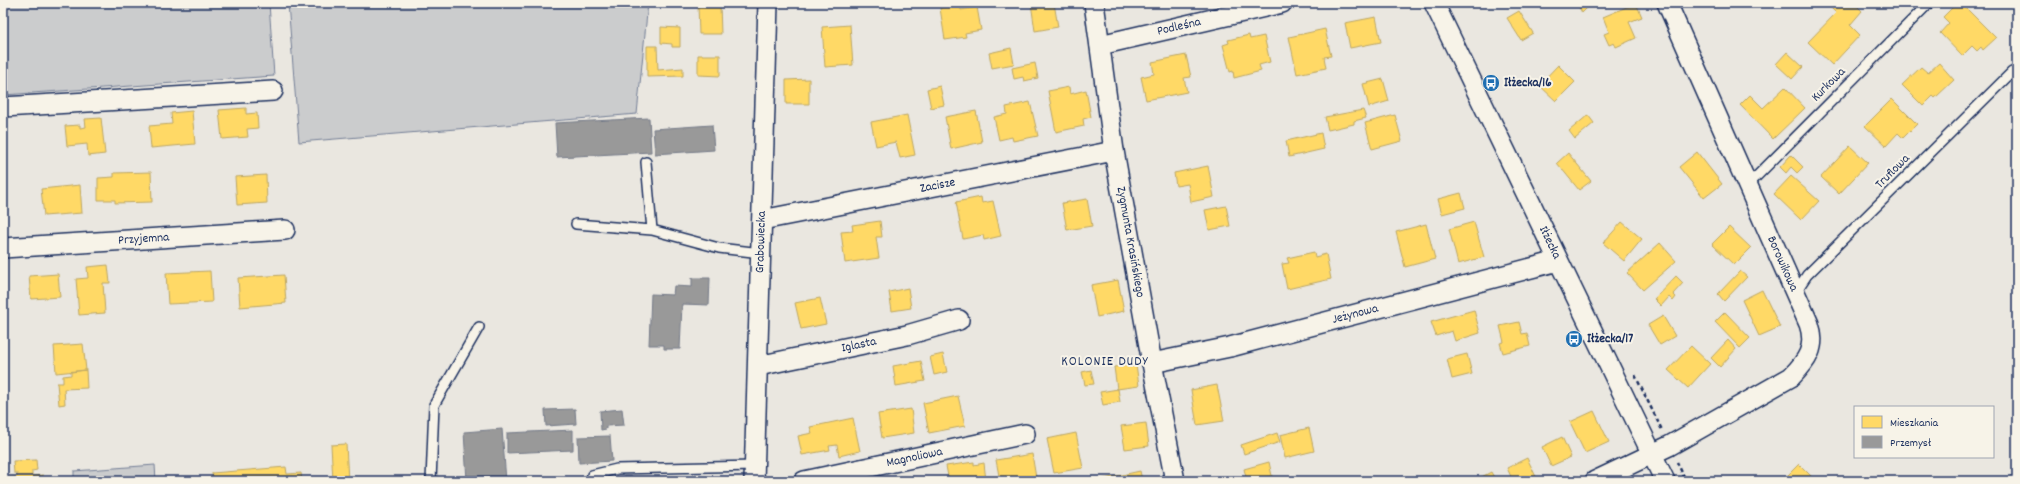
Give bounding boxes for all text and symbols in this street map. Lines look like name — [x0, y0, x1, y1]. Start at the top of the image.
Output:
street label: Podleśna — [1155, 12, 1204, 41]
street label: Kurkowa — [1807, 63, 1851, 107]
bus stop icon: Iłżecka/16 — [1481, 73, 1501, 93]
place label: Iłżecka/16 — [1504, 74, 1552, 93]
street label: Truflowa — [1871, 150, 1915, 194]
street label: Zacisze — [918, 173, 957, 198]
street label: Zygmunta Krasińskiego — [1111, 185, 1150, 299]
street label: Grabowiecka — [751, 210, 771, 273]
street label: Iłżecka — [1534, 223, 1566, 263]
street label: Przyjemna — [118, 228, 171, 250]
street label: Borowikowa — [1761, 233, 1803, 296]
street label: Jeżynowa — [1330, 299, 1381, 329]
bus stop icon: Iłżecka/17 — [1564, 329, 1584, 349]
place label: Iłżecka/17 — [1587, 330, 1633, 349]
street label: Iglasta — [840, 332, 879, 358]
district label: KOLONIE DUDY — [1061, 352, 1149, 372]
legend — [1854, 406, 1994, 458]
text: Mieszkania — [1890, 415, 1938, 432]
text: Przemysł — [1890, 435, 1931, 452]
street label: Magnoliowa — [885, 442, 945, 473]

